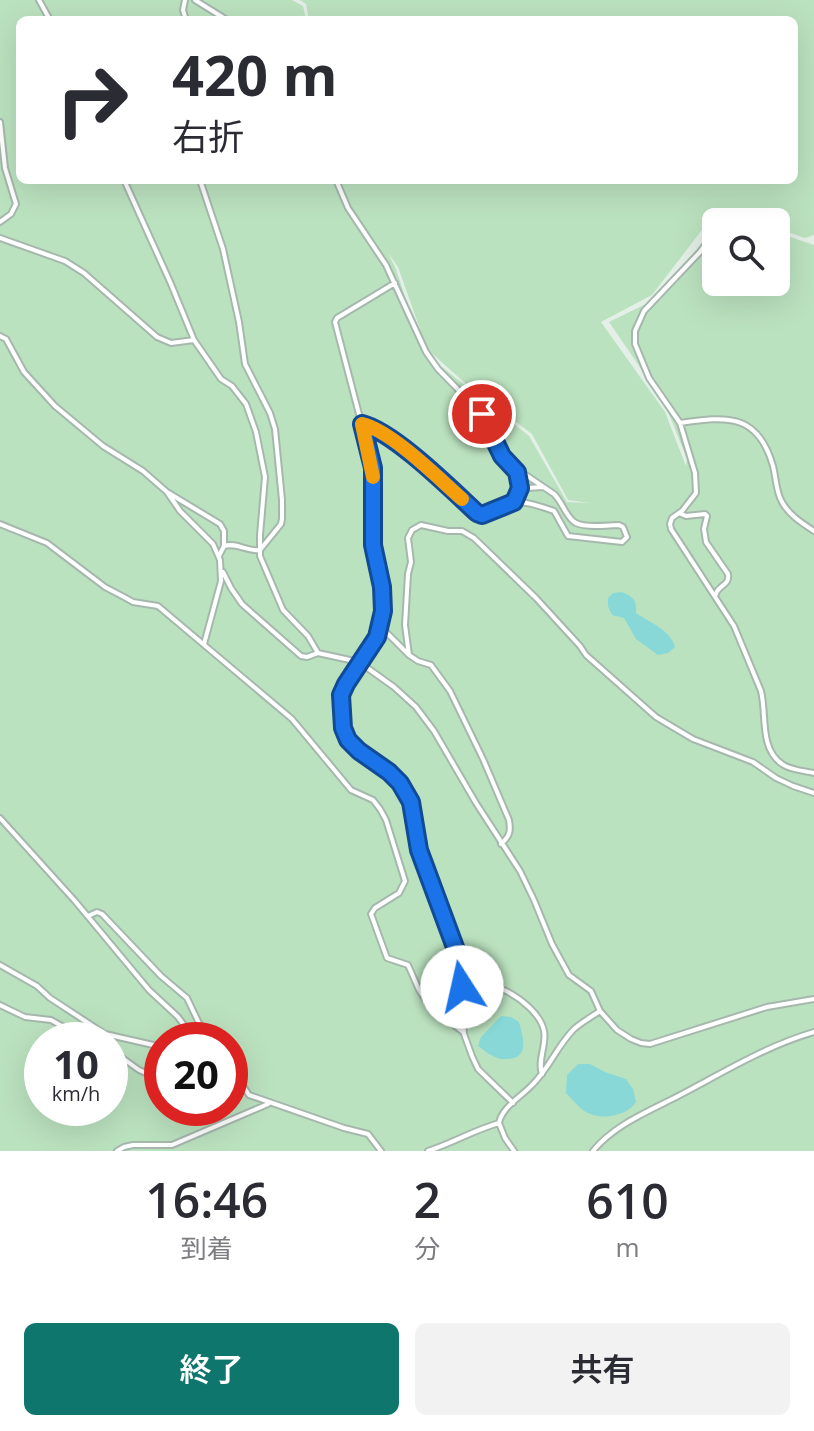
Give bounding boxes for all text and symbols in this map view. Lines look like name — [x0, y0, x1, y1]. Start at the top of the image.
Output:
text: 420 m — [172, 36, 338, 112]
icon: right — [40, 48, 144, 152]
text: 右折 — [172, 112, 244, 161]
map controls — [702, 208, 790, 296]
button: search — [702, 208, 790, 296]
pin — [448, 380, 516, 448]
icon: arrive — [460, 392, 504, 436]
position arrow — [420, 945, 504, 1029]
speed limit sign: 20 — [144, 1022, 248, 1126]
text: 10 — [53, 1036, 99, 1091]
text: km/h — [52, 1080, 100, 1107]
text: 16:46 — [145, 1167, 268, 1232]
text: 2 — [414, 1167, 441, 1232]
text: 610 — [586, 1168, 669, 1233]
text: m — [615, 1229, 640, 1265]
text: 到着 — [181, 1230, 233, 1266]
text: 分 — [414, 1230, 440, 1266]
button: 終了 — [24, 1323, 399, 1415]
button: 共有 — [415, 1323, 790, 1415]

